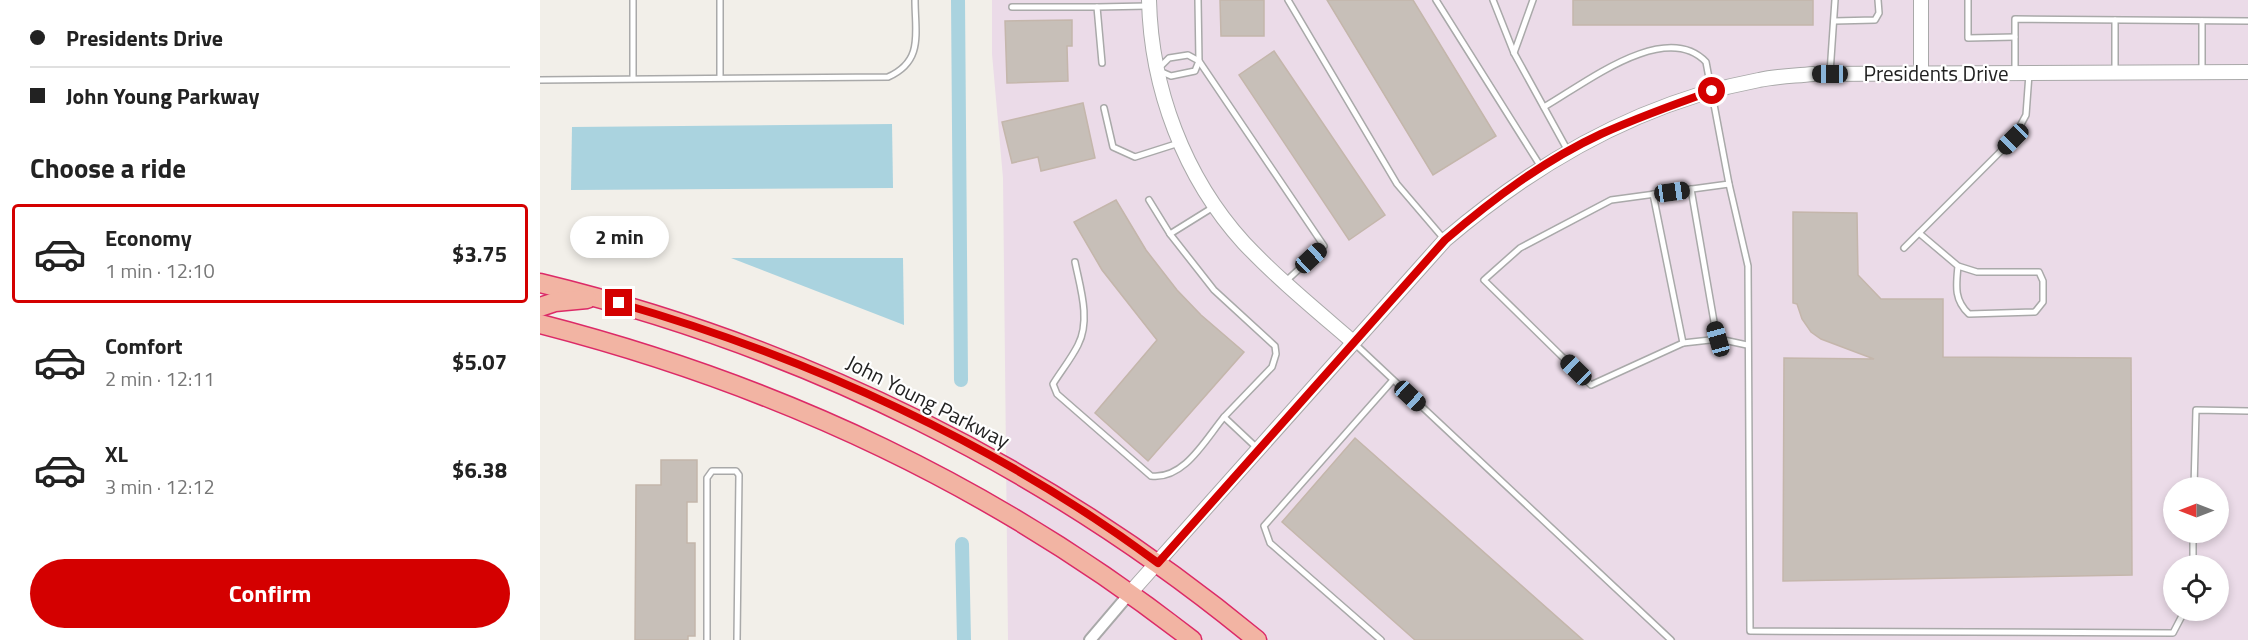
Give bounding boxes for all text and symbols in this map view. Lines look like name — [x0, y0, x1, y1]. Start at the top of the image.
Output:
text: Presidents Drive — [66, 21, 223, 55]
street label: Presidents Drive — [1863, 57, 2009, 89]
car — [1812, 65, 1848, 83]
route start — [1698, 77, 1725, 104]
text: John Young Parkway — [66, 79, 259, 113]
car — [1994, 120, 2032, 158]
text: Choose a ride — [30, 147, 186, 188]
car — [1653, 181, 1691, 203]
callout: 2 min — [569, 216, 668, 258]
text: Economy — [105, 221, 192, 255]
text: 2 min — [595, 221, 644, 252]
icon: car — [33, 227, 87, 281]
text: $3.75 — [452, 237, 507, 271]
car — [1292, 239, 1330, 277]
text: 1 min · 12:10 — [105, 255, 215, 286]
route end — [605, 289, 632, 316]
car — [1704, 319, 1732, 359]
text: Comfort — [105, 329, 183, 363]
icon: car — [33, 335, 87, 389]
text: $5.07 — [452, 345, 507, 379]
street label: John Young Parkway — [841, 346, 1016, 456]
car — [1557, 351, 1595, 389]
text: 2 min · 12:11 — [105, 363, 215, 394]
car — [1391, 377, 1429, 415]
text: XL — [105, 437, 128, 471]
icon: car — [33, 443, 87, 497]
text: $6.38 — [452, 453, 507, 487]
text: 3 min · 12:12 — [105, 471, 215, 502]
north arrow — [2163, 477, 2229, 543]
map controls — [2163, 477, 2229, 621]
button: locate — [2163, 555, 2229, 621]
button: Confirm — [30, 559, 510, 628]

